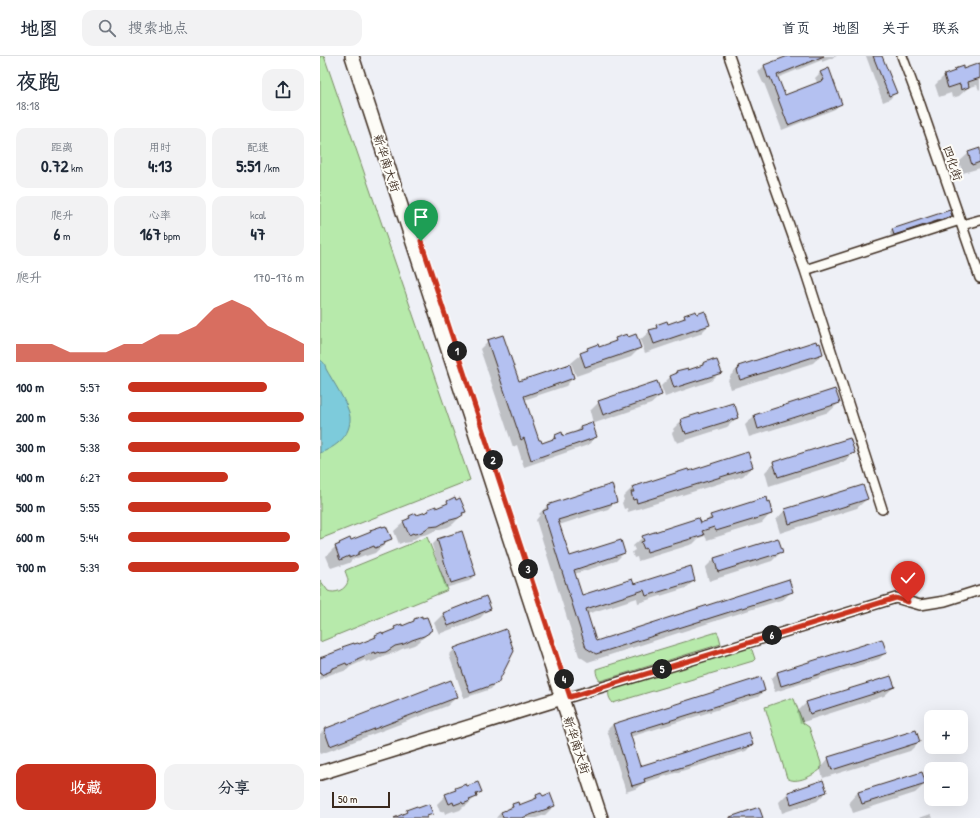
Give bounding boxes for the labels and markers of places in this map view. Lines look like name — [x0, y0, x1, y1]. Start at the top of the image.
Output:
pin — [404, 200, 438, 241]
pin: 1 — [447, 341, 467, 361]
pin: 2 — [483, 450, 503, 470]
pin: 3 — [518, 559, 538, 579]
pin — [891, 561, 925, 602]
pin: 6 — [762, 625, 782, 645]
pin: 5 — [652, 659, 672, 679]
pin: 4 — [554, 669, 574, 689]

